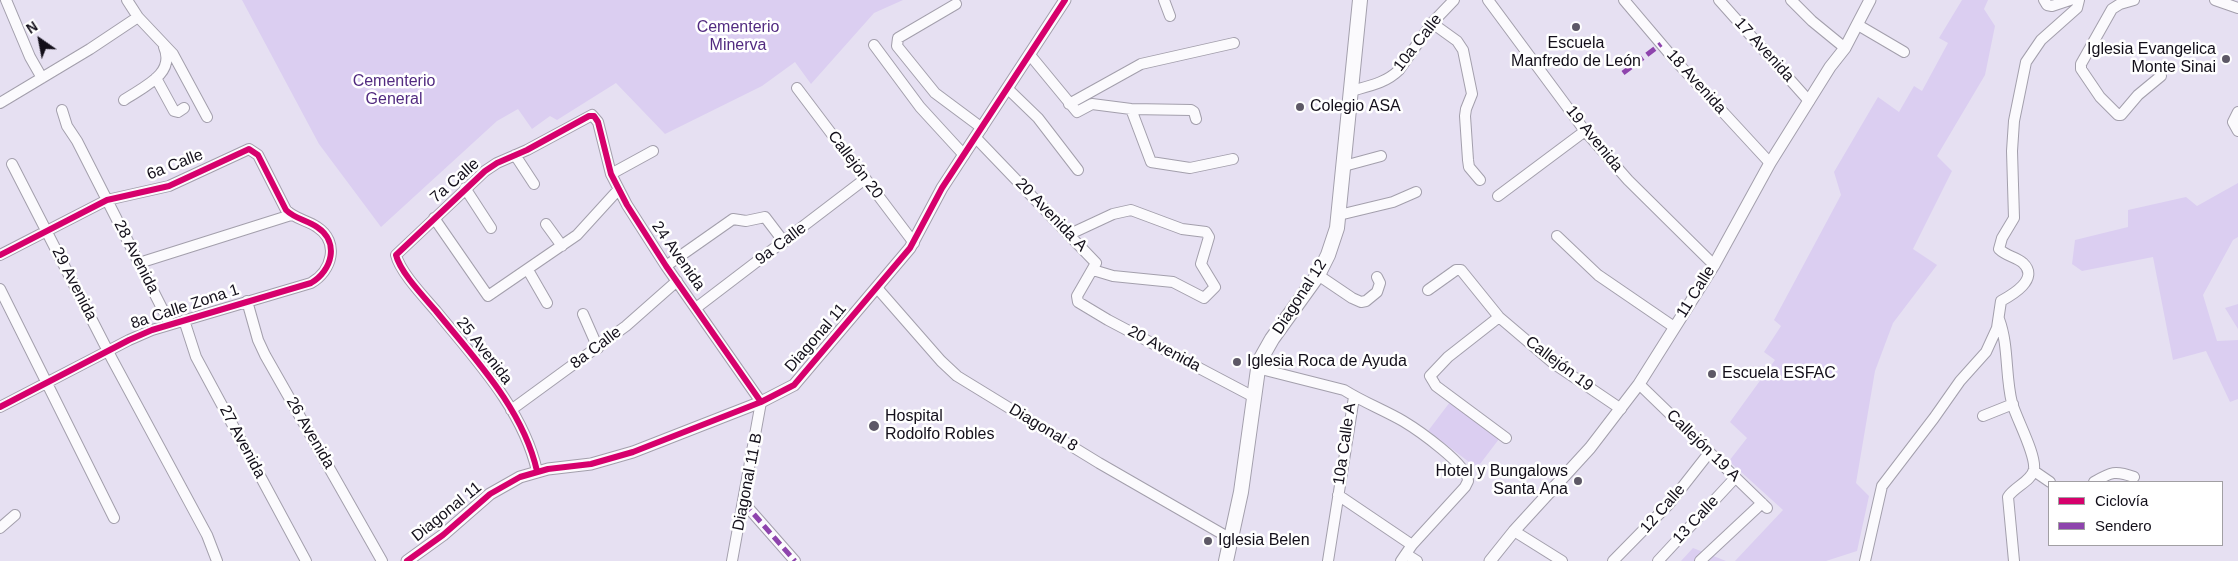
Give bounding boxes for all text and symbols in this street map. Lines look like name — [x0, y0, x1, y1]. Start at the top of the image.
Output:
street label: 10a Calle — [1390, 10, 1446, 76]
street label: 17 Avenida — [1730, 14, 1798, 86]
north arrow — [15, 15, 65, 65]
text: N — [23, 18, 40, 37]
park label: Cementerio Minerva — [697, 18, 779, 56]
marker: Escuela Manfredo de León — [1570, 21, 1582, 33]
place label: Escuela Manfredo de León — [1511, 34, 1641, 72]
place label: Iglesia Evangelica Monte Sinai — [2087, 40, 2216, 78]
street label: 18 Avenida — [1662, 46, 1730, 118]
marker: Iglesia Evangelica Monte Sinai — [2220, 53, 2232, 65]
park label: Cementerio General — [353, 72, 435, 110]
place label: Colegio ASA — [1310, 97, 1401, 117]
marker: Colegio ASA — [1294, 101, 1306, 113]
street label: 19 Avenida — [1561, 102, 1627, 176]
street label: Callejón 20 — [823, 127, 887, 203]
street label: 6a Calle — [144, 146, 206, 184]
street label: 7a Calle — [427, 154, 483, 208]
street label: 20 Avenida A — [1011, 174, 1091, 256]
street label: 28 Avenida — [109, 217, 163, 297]
street label: 24 Avenida — [647, 218, 709, 294]
street label: 9a Calle — [752, 219, 810, 269]
street label: 29 Avenida — [47, 244, 101, 324]
street label: Diagonal 12 — [1269, 256, 1331, 338]
street label: 11 Calle — [1673, 263, 1719, 321]
street label: 8a Calle Zona 1 — [128, 280, 242, 334]
street label: Diagonal 11 — [781, 300, 851, 376]
street label: 25 Avenida — [452, 314, 516, 388]
street label: 20 Avenida — [1124, 322, 1204, 376]
street label: 8a Calle — [567, 323, 625, 373]
street label: Callejón 19 — [1521, 332, 1597, 396]
place label: Iglesia Roca de Ayuda — [1247, 352, 1407, 372]
marker: Iglesia Roca de Ayuda — [1231, 356, 1243, 368]
place label: Escuela ESFAC — [1722, 364, 1836, 384]
marker: Escuela ESFAC — [1706, 368, 1718, 380]
street label: 26 Avenida — [282, 394, 338, 472]
street label: Diagonal 8 — [1005, 400, 1081, 456]
street label: 27 Avenida — [215, 402, 269, 482]
street label: 10a Calle A — [1330, 402, 1360, 486]
street label: Callejón 19 A — [1662, 406, 1744, 486]
place label: Hospital Rodolfo Robles — [885, 407, 994, 445]
marker: Hospital Rodolfo Robles — [867, 419, 881, 433]
street label: Diagonal 11 B — [729, 431, 767, 533]
place label: Hotel y Bungalows Santa Ana — [1435, 462, 1568, 500]
marker: Hotel y Bungalows Santa Ana — [1572, 475, 1584, 487]
street label: Diagonal 11 — [408, 478, 486, 546]
street label: 12 Calle — [1636, 481, 1690, 537]
legend — [2048, 481, 2223, 546]
street label: 13 Calle — [1669, 492, 1723, 548]
text: Ciclovía — [2095, 492, 2148, 509]
text: Sendero — [2095, 517, 2152, 534]
place label: Iglesia Belen — [1218, 531, 1310, 551]
marker: Iglesia Belen — [1202, 535, 1214, 547]

